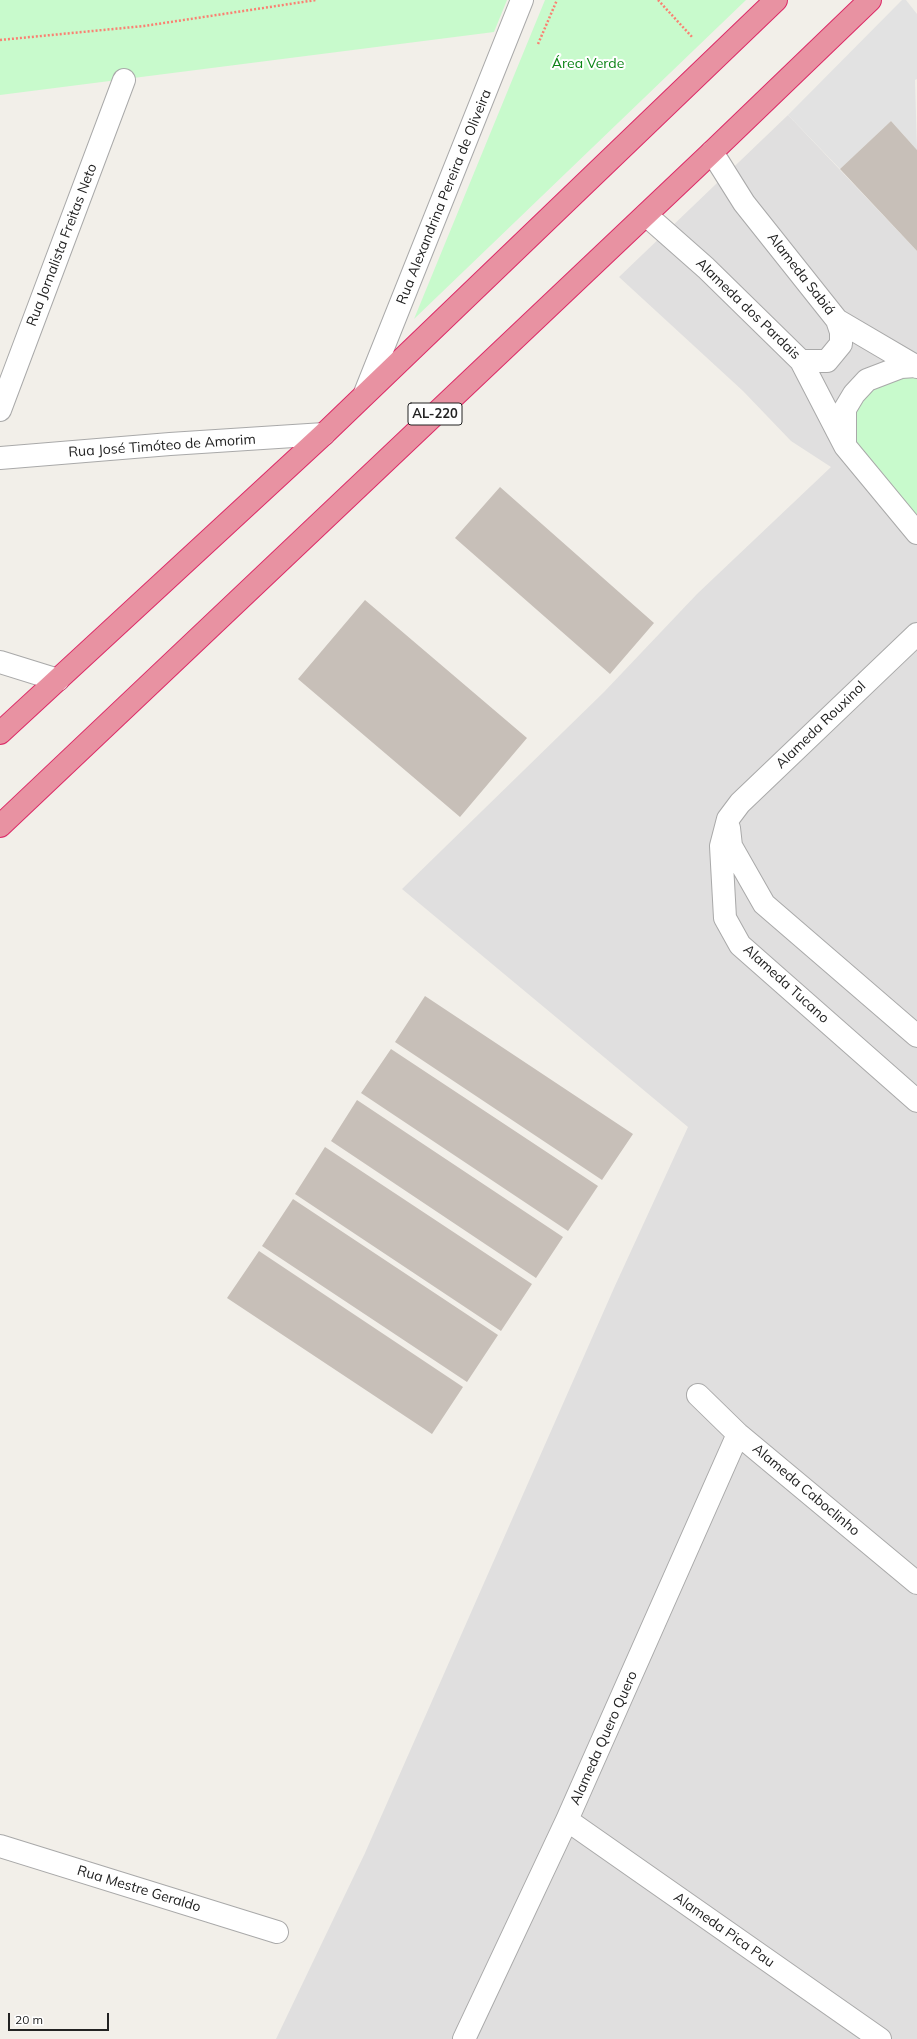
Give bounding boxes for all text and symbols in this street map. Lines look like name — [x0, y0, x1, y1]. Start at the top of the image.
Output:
park label: Área Verde — [552, 56, 624, 72]
street label: Rua Alexandrina Pereira de Oliveira — [393, 87, 495, 307]
street label: Rua Jornalista Freitas Neto — [23, 161, 101, 329]
street label: Alameda Sabiá — [764, 230, 838, 318]
street label: Alameda dos Pardais — [692, 255, 804, 363]
road number: AL-220 — [408, 403, 462, 425]
street label: Rua José Timóteo de Amorim — [68, 431, 256, 461]
street label: Alameda Rouxinol — [773, 678, 869, 772]
street label: Alameda Tucano — [740, 941, 832, 1027]
street label: Alameda Caboclinho — [749, 1440, 863, 1540]
street label: Alameda Quero Quero — [567, 1668, 641, 1808]
street label: Rua Mestre Geraldo — [75, 1862, 203, 1916]
street label: Alameda Pica Pau — [670, 1889, 778, 1971]
scale bar — [10, 2005, 111, 2031]
text: 20 m — [15, 2012, 43, 2027]

